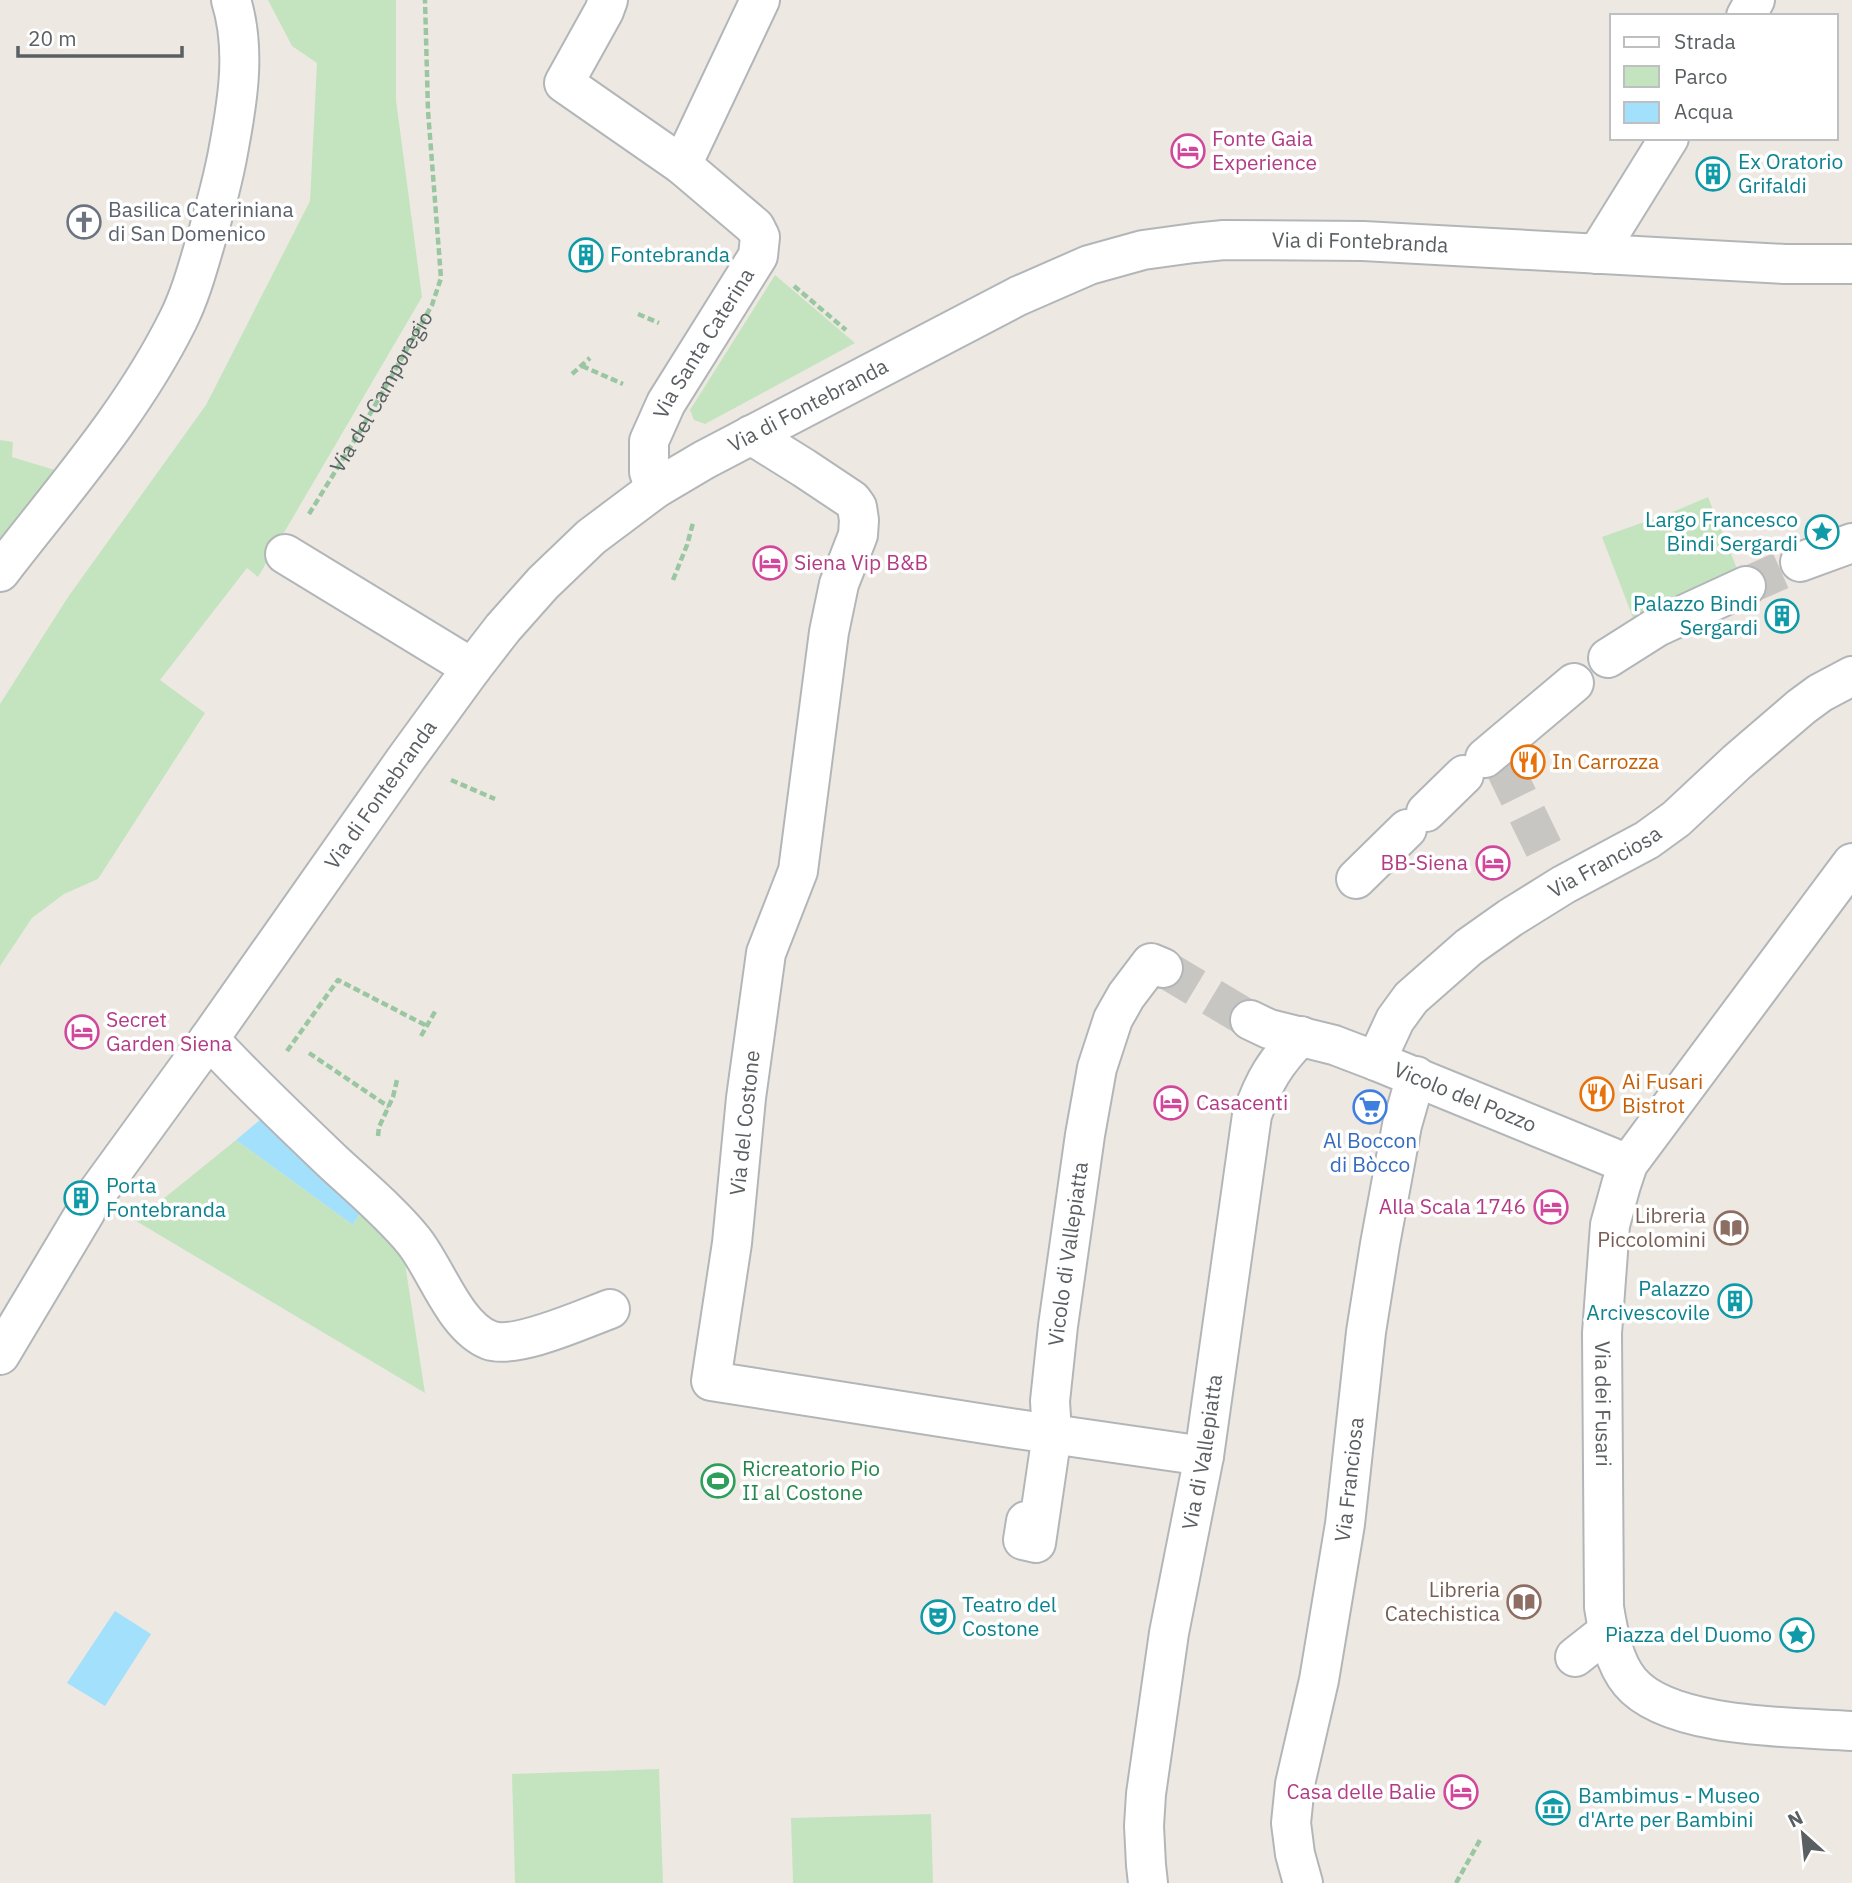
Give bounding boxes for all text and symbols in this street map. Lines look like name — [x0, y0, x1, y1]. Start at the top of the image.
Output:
scale bar — [18, 14, 182, 58]
legend — [1610, 14, 1838, 140]
text: 20 m — [28, 24, 77, 52]
text: Strada — [1674, 27, 1736, 55]
text: Parco — [1674, 62, 1728, 90]
text: Acqua — [1674, 97, 1733, 125]
place label: Fonte Gaia Experience — [1212, 124, 1317, 176]
hotel icon: Fonte Gaia Experience — [1169, 132, 1207, 170]
place label: Ex Oratorio Grifaldi — [1738, 147, 1843, 199]
building icon: Ex Oratorio Grifaldi — [1694, 155, 1732, 193]
place label: Basilica Cateriniana di San Domenico — [108, 195, 294, 247]
church icon: Basilica Cateriniana di San Domenico — [65, 203, 103, 241]
street label: Via di Fontebranda — [1272, 225, 1449, 259]
building icon: Fontebranda — [567, 236, 605, 274]
place label: Fontebranda — [610, 240, 730, 268]
street label: Via Santa Caterina — [646, 262, 760, 423]
street label: Via del Camporegio — [323, 306, 439, 478]
street label: Via di Fontebranda — [723, 351, 893, 458]
place label: Largo Francesco Bindi Sergardi — [1645, 505, 1798, 557]
place icon: Largo Francesco Bindi Sergardi — [1803, 513, 1841, 551]
hotel icon: Siena Vip B&B — [751, 544, 789, 582]
place label: Siena Vip B&B — [794, 548, 928, 576]
place label: Palazzo Bindi Sergardi — [1633, 589, 1758, 641]
building icon: Palazzo Bindi Sergardi — [1763, 597, 1801, 635]
street label: Via di Fontebranda — [318, 714, 443, 874]
restaurant icon: In Carrozza — [1509, 743, 1547, 781]
place label: In Carrozza — [1552, 747, 1659, 775]
street label: Via Franciosa — [1542, 819, 1667, 904]
hotel icon: BB-Siena — [1474, 844, 1512, 882]
place label: BB-Siena — [1380, 848, 1468, 876]
place label: Secret Garden Siena — [106, 1005, 232, 1057]
hotel icon: Secret Garden Siena — [63, 1013, 101, 1051]
street label: Via del Costone — [722, 1049, 766, 1197]
street label: Vicolo del Pozzo — [1390, 1055, 1541, 1138]
place label: Ai Fusari Bistrot — [1622, 1067, 1703, 1119]
restaurant icon: Ai Fusari Bistrot — [1578, 1075, 1616, 1113]
hotel icon: Casacenti — [1152, 1084, 1190, 1122]
place label: Casacenti — [1196, 1088, 1288, 1116]
supermarket icon: Al Boccon di Bòcco — [1351, 1088, 1389, 1126]
place label: Al Boccon di Bòcco — [1323, 1126, 1417, 1178]
street label: Vicolo di Vallepiatta — [1041, 1160, 1094, 1347]
place label: Porta Fontebranda — [106, 1171, 226, 1223]
building icon: Porta Fontebranda — [62, 1179, 100, 1217]
hotel icon: Alla Scala 1746 — [1532, 1188, 1570, 1226]
place label: Alla Scala 1746 — [1379, 1192, 1526, 1220]
place label: Libreria Piccolomini — [1597, 1201, 1706, 1253]
library icon: Libreria Piccolomini — [1712, 1209, 1750, 1247]
place label: Palazzo Arcivescovile — [1586, 1274, 1710, 1326]
building icon: Palazzo Arcivescovile — [1716, 1282, 1754, 1320]
street label: Via dei Fusari — [1589, 1341, 1618, 1467]
street label: Via di Vallepiatta — [1175, 1372, 1228, 1532]
street label: Via Franciosa — [1327, 1416, 1370, 1544]
place label: Ricreatorio Pio II al Costone — [742, 1454, 880, 1506]
sports icon: Ricreatorio Pio II al Costone — [699, 1462, 737, 1500]
place label: Libreria Catechistica — [1385, 1575, 1500, 1627]
library icon: Libreria Catechistica — [1505, 1583, 1543, 1621]
place label: Teatro del Costone — [962, 1590, 1057, 1642]
theatre icon: Teatro del Costone — [919, 1598, 957, 1636]
place icon: Piazza del Duomo — [1778, 1616, 1816, 1654]
place label: Piazza del Duomo — [1605, 1620, 1772, 1648]
hotel icon: Casa delle Balie — [1442, 1773, 1480, 1811]
place label: Casa delle Balie — [1286, 1777, 1436, 1805]
place label: Bambimus - Museo d'Arte per Bambini — [1578, 1781, 1760, 1833]
museum icon: Bambimus - Museo d'Arte per Bambini — [1534, 1789, 1572, 1827]
north arrow — [1768, 1799, 1838, 1869]
text: N — [1784, 1805, 1807, 1833]

